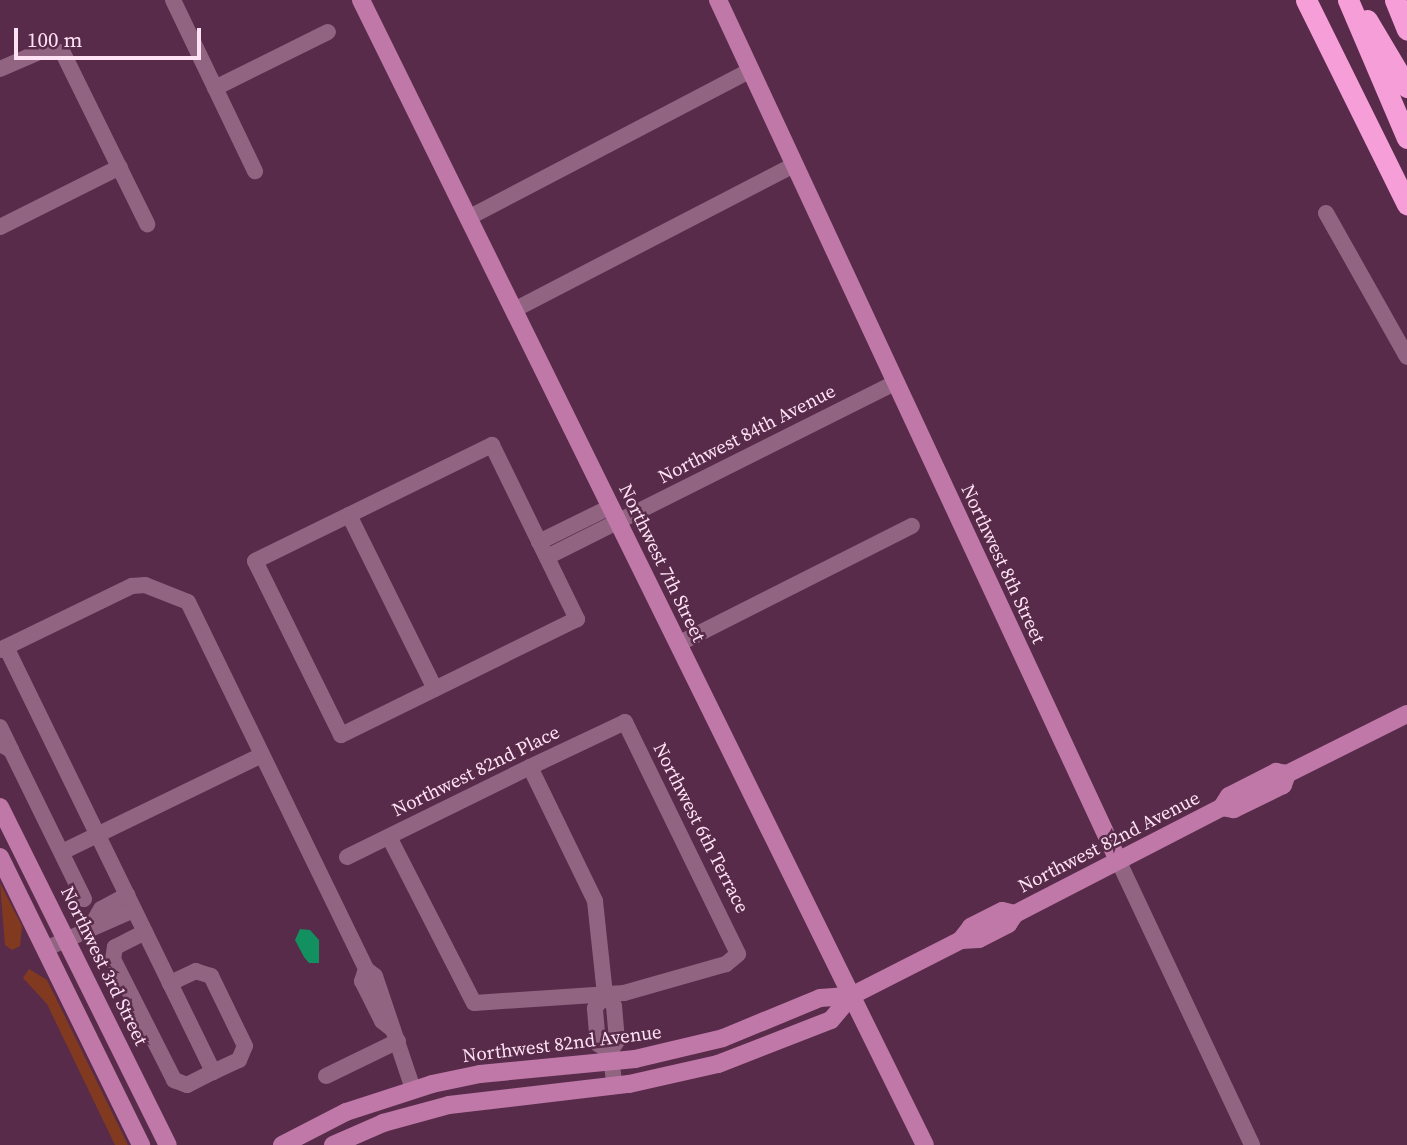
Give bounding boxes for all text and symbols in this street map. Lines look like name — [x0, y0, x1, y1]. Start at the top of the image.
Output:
scale bar — [18, 14, 205, 58]
text: 100 m — [27, 25, 82, 54]
street label: Northwest 84th Avenue — [655, 379, 839, 489]
street label: Northwest 7th Street — [614, 480, 710, 646]
street label: Northwest 8th Street — [956, 481, 1050, 647]
street label: Northwest 82nd Place — [389, 721, 563, 821]
street label: Northwest 6th Terrace — [648, 739, 754, 917]
street label: Northwest 82nd Avenue — [1015, 786, 1203, 898]
street label: Northwest 3rd Street — [56, 883, 152, 1049]
street label: Northwest 82nd Avenue — [461, 1020, 663, 1068]

